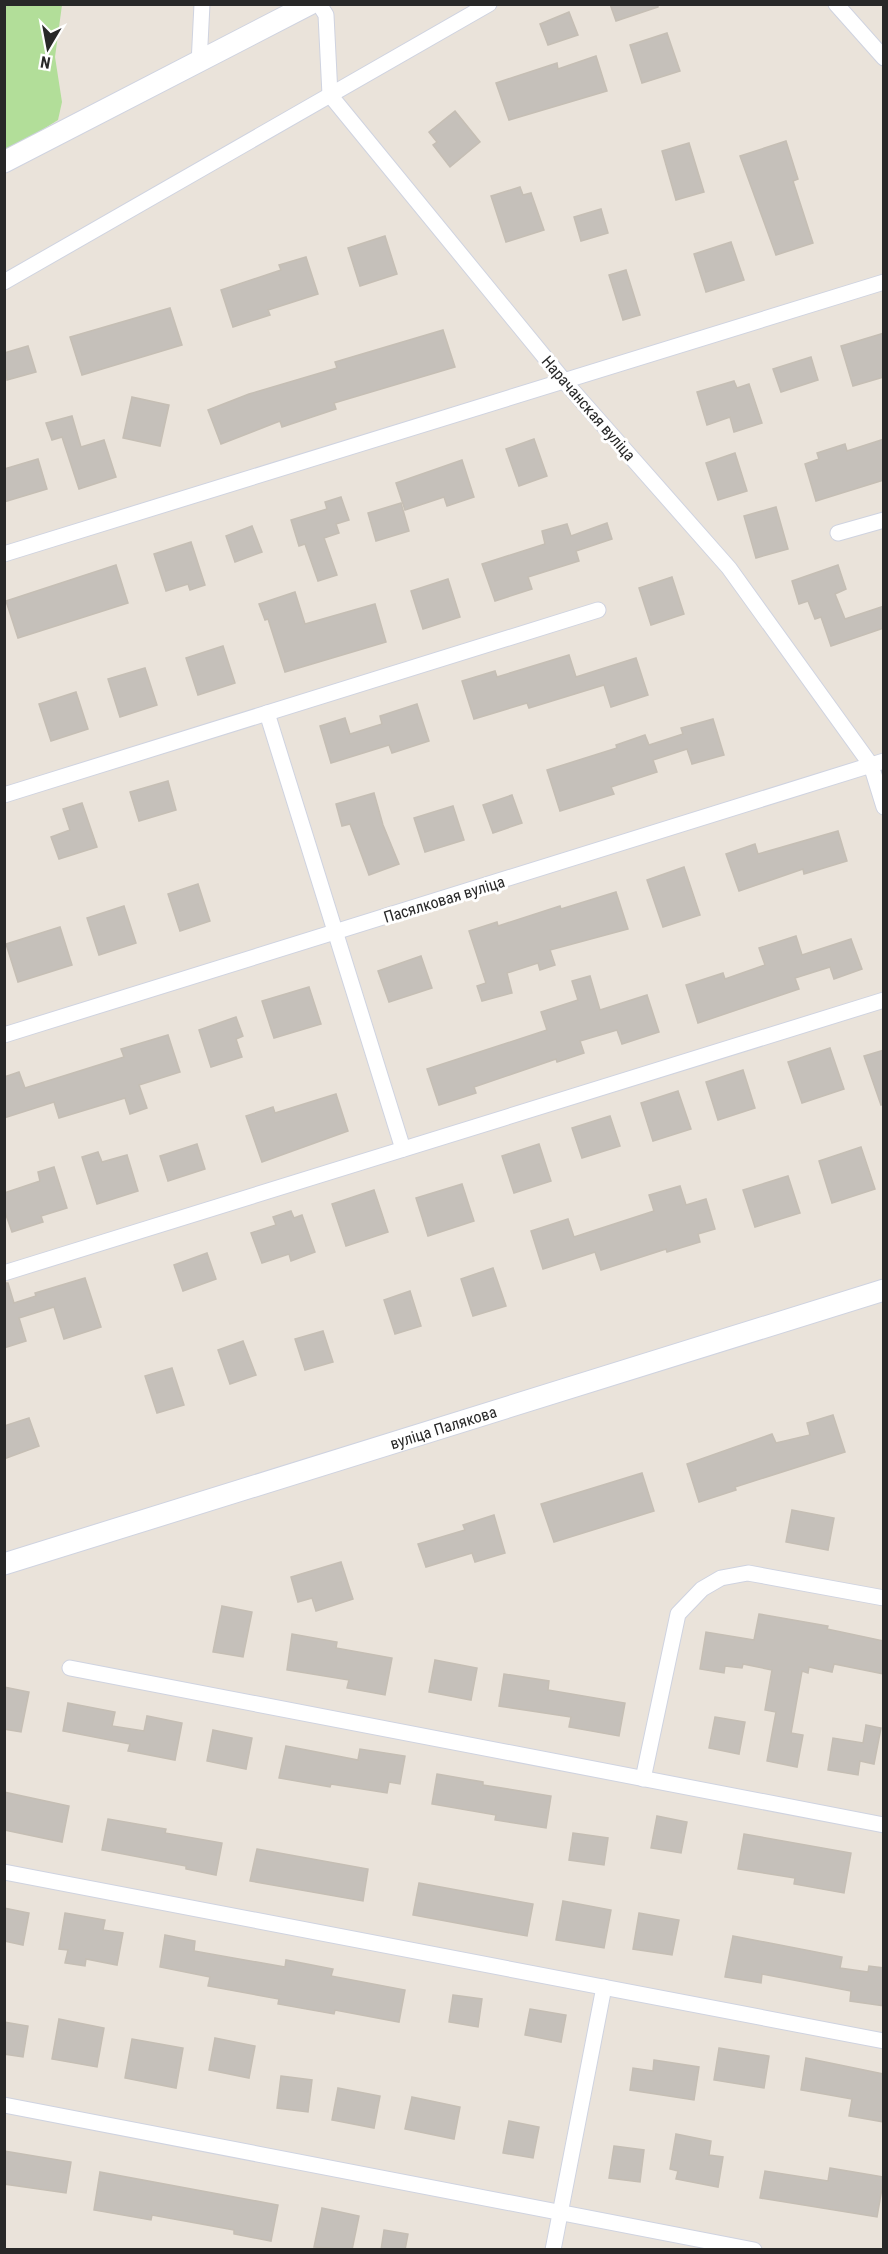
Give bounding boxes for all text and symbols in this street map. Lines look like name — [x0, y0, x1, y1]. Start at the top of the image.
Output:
north arrow — [18, 18, 78, 78]
text: N — [39, 52, 52, 72]
street label: Нарачанская вуліца — [538, 352, 639, 465]
street label: Пасялковая вуліца — [381, 872, 507, 927]
street label: вуліца Палякова — [388, 1402, 499, 1453]

